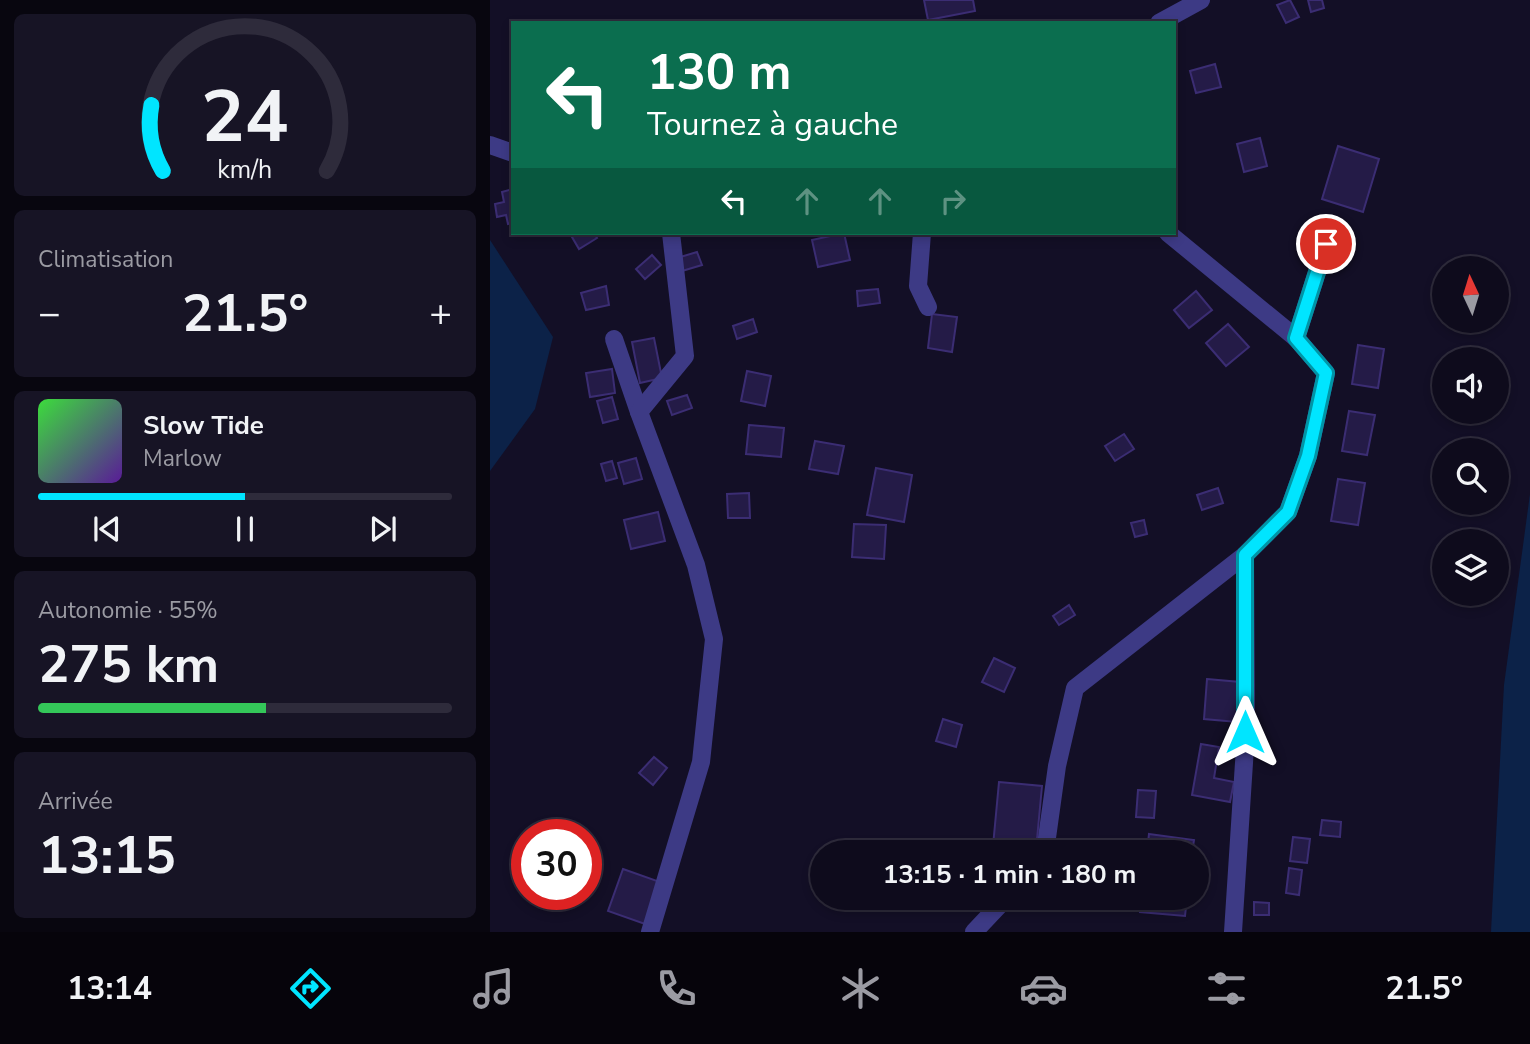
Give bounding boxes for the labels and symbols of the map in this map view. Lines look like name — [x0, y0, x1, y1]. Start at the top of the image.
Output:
pin — [1296, 214, 1356, 274]
north arrow — [1432, 256, 1508, 332]
position arrow — [1208, 695, 1282, 769]
speed limit sign: 30 — [511, 819, 602, 910]

